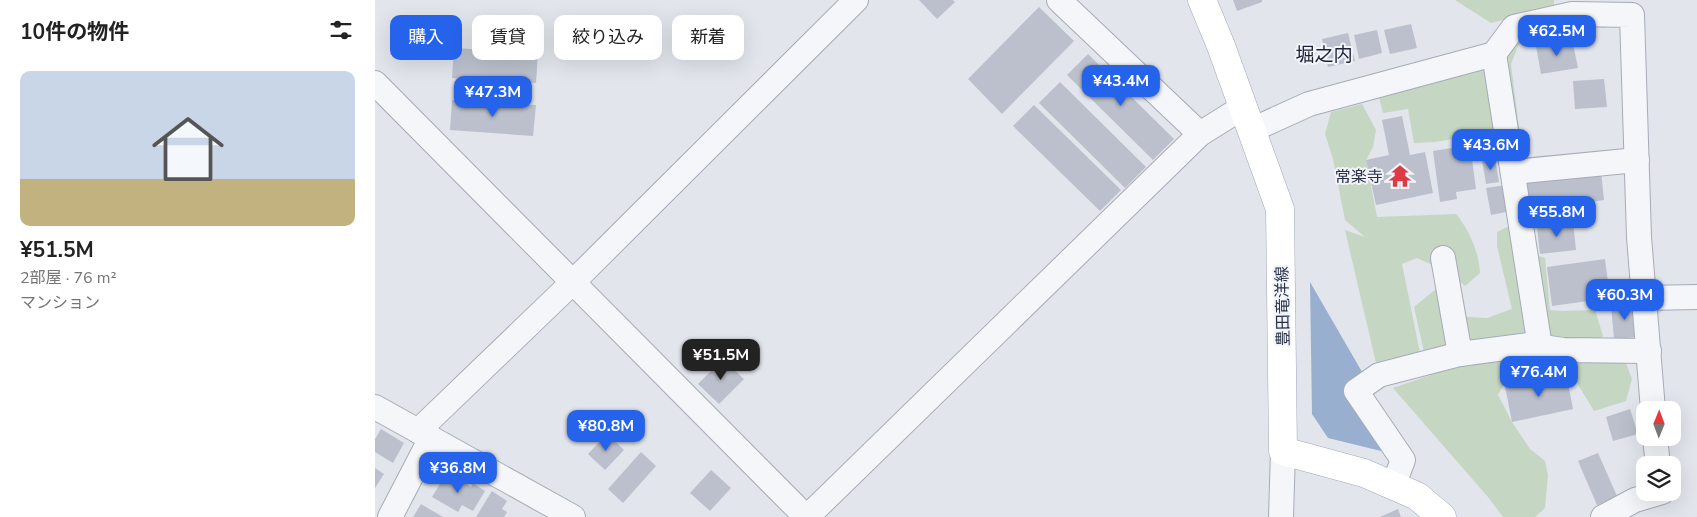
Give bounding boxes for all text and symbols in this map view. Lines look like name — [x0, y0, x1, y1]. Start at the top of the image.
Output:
chip: 購入 — [390, 15, 462, 60]
chip: 賃貸 — [472, 15, 544, 60]
chip: 絞り込み — [554, 15, 662, 60]
chip: 新着 — [672, 15, 744, 60]
pin: ¥62.5M — [1516, 15, 1598, 57]
icon: filters — [327, 16, 355, 44]
text: 10件の物件 — [20, 18, 129, 46]
text: ¥62.5M — [1529, 20, 1585, 42]
district label: 堀之内 — [1295, 42, 1353, 68]
pin: ¥43.4M — [1080, 64, 1162, 107]
text: ¥43.4M — [1093, 70, 1149, 92]
pin: ¥47.3M — [452, 76, 534, 118]
text: ¥47.3M — [465, 81, 521, 103]
icon: home — [143, 104, 233, 194]
pin: ¥43.6M — [1450, 128, 1532, 171]
text: ¥43.6M — [1463, 134, 1519, 156]
temple icon: 常楽寺 — [1387, 163, 1413, 189]
place label: 常楽寺 — [1335, 166, 1383, 188]
pin: ¥55.8M — [1516, 196, 1598, 238]
text: ¥55.8M — [1529, 201, 1585, 223]
text: ¥51.5M — [20, 236, 94, 264]
street label: 豊田竜洋線 — [1271, 266, 1295, 346]
text: 2部屋 · 76 m² — [20, 267, 117, 289]
pin: ¥60.3M — [1584, 278, 1666, 321]
text: ¥60.3M — [1597, 284, 1653, 306]
text: マンション — [20, 292, 100, 314]
pin: ¥51.5M — [680, 338, 762, 381]
text: ¥51.5M — [693, 344, 749, 366]
pin: ¥76.4M — [1498, 356, 1580, 398]
text: ¥76.4M — [1511, 361, 1567, 383]
north arrow — [1636, 401, 1681, 446]
map controls — [1636, 401, 1681, 501]
pin: ¥80.8M — [565, 410, 647, 452]
text: ¥80.8M — [578, 415, 634, 437]
pin: ¥36.8M — [417, 452, 499, 494]
button: layers — [1636, 456, 1681, 501]
text: ¥36.8M — [430, 457, 486, 479]

